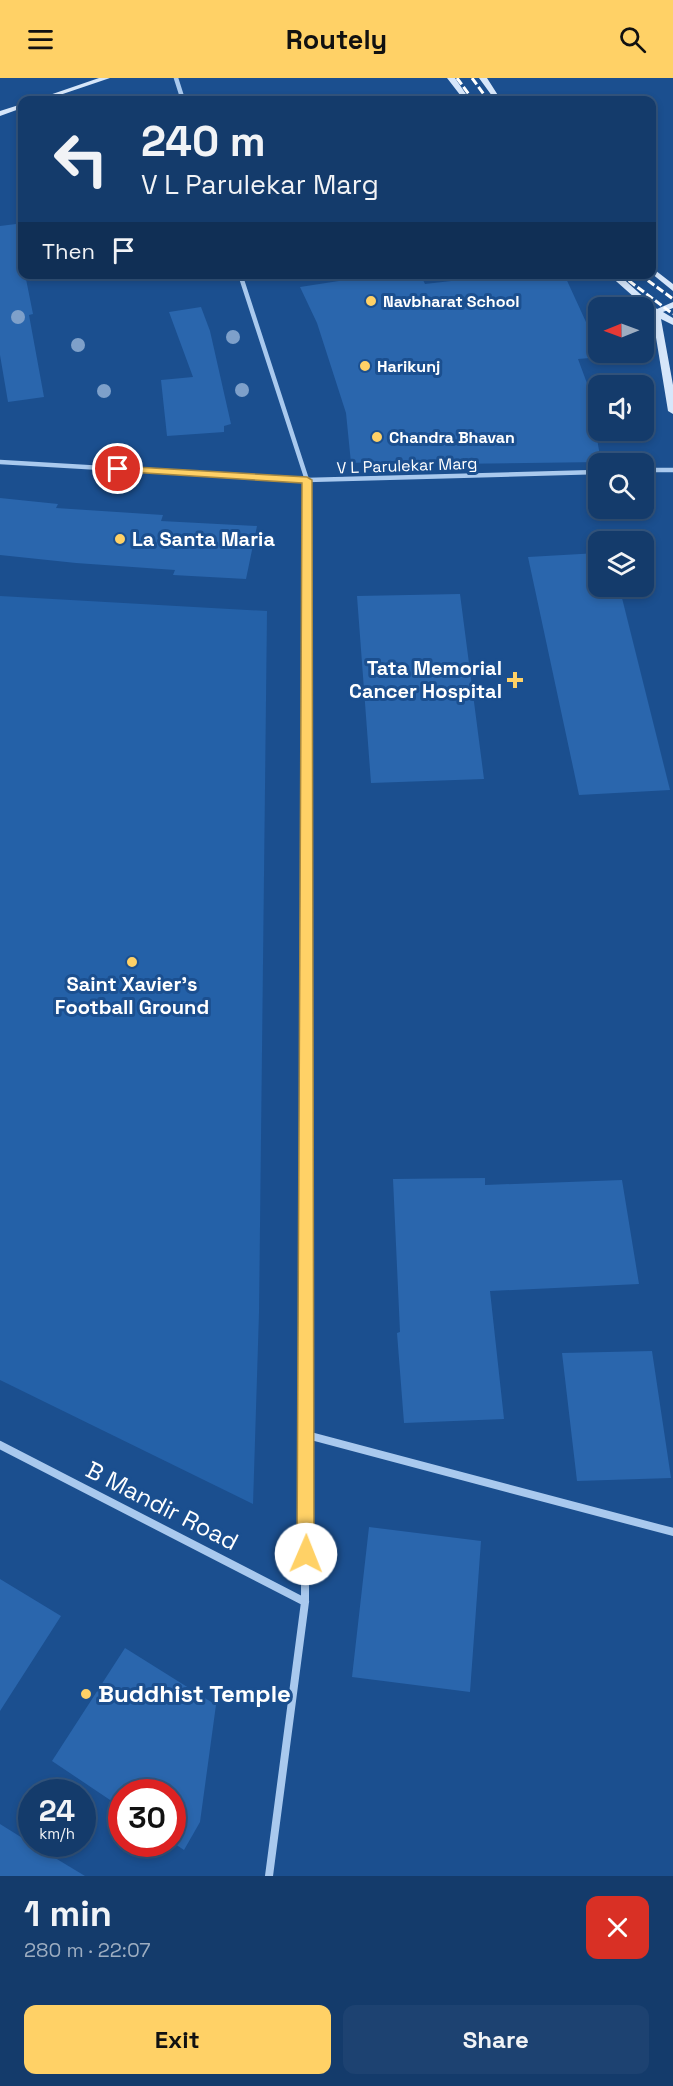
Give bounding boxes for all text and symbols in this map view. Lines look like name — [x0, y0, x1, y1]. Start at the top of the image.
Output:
text: Routely — [286, 22, 387, 57]
icon: menu — [24, 23, 57, 56]
icon: search — [616, 23, 649, 56]
text: 240 m — [141, 115, 266, 168]
icon: left — [42, 120, 120, 198]
text: V L Parulekar Marg — [141, 167, 379, 202]
icon: arrive — [107, 234, 140, 267]
text: Then — [42, 237, 95, 265]
place label: Navbharat School — [383, 291, 520, 312]
marker: Navbharat School — [364, 294, 378, 308]
north arrow — [588, 297, 654, 363]
map controls — [588, 297, 654, 597]
place label: Harikunj — [377, 356, 440, 377]
marker: Harikunj — [358, 359, 372, 373]
button: sound — [588, 375, 654, 441]
place label: Chandra Bhavan — [389, 427, 515, 448]
marker: Chandra Bhavan — [370, 430, 384, 444]
pin — [92, 443, 143, 494]
icon: arrive — [101, 452, 134, 485]
street label: V L Parulekar Marg — [336, 453, 478, 478]
button: search — [588, 453, 654, 519]
place label: La Santa Maria — [132, 526, 275, 552]
button: layers — [588, 531, 654, 597]
marker: La Santa Maria — [113, 532, 127, 546]
place label: Tata Memorial Cancer Hospital — [349, 655, 502, 704]
marker: Tata Memorial Cancer Hospital — [506, 671, 524, 689]
marker: Saint Xavier's Football Ground — [125, 955, 139, 969]
place label: Saint Xavier's Football Ground — [55, 971, 209, 1020]
street label: B Mandir Road — [81, 1454, 244, 1557]
position arrow — [274, 1522, 338, 1586]
place label: Buddhist Temple — [98, 1678, 291, 1709]
marker: Buddhist Temple — [79, 1687, 93, 1701]
speed limit sign: 30 — [108, 1779, 186, 1857]
text: 24 — [39, 1791, 75, 1830]
text: km/h — [39, 1824, 75, 1843]
text: 1 min — [24, 1891, 112, 1937]
button: close — [586, 1896, 649, 1959]
text: 280 m · 22:07 — [24, 1937, 151, 1963]
button: Exit — [24, 2005, 331, 2074]
button: Share — [343, 2005, 649, 2074]

